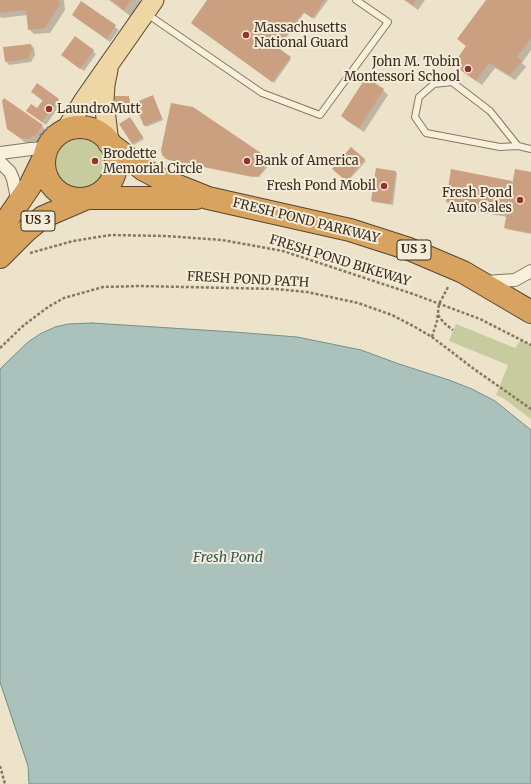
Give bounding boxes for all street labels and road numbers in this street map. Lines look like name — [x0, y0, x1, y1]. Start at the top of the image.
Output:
street label: FRESH POND PARKWAY — [231, 195, 381, 247]
road number: US 3 — [21, 211, 55, 231]
street label: FRESH POND BIKEWAY — [268, 232, 412, 290]
road number: US 3 — [397, 240, 431, 260]
street label: FRESH POND PATH — [186, 269, 310, 291]

